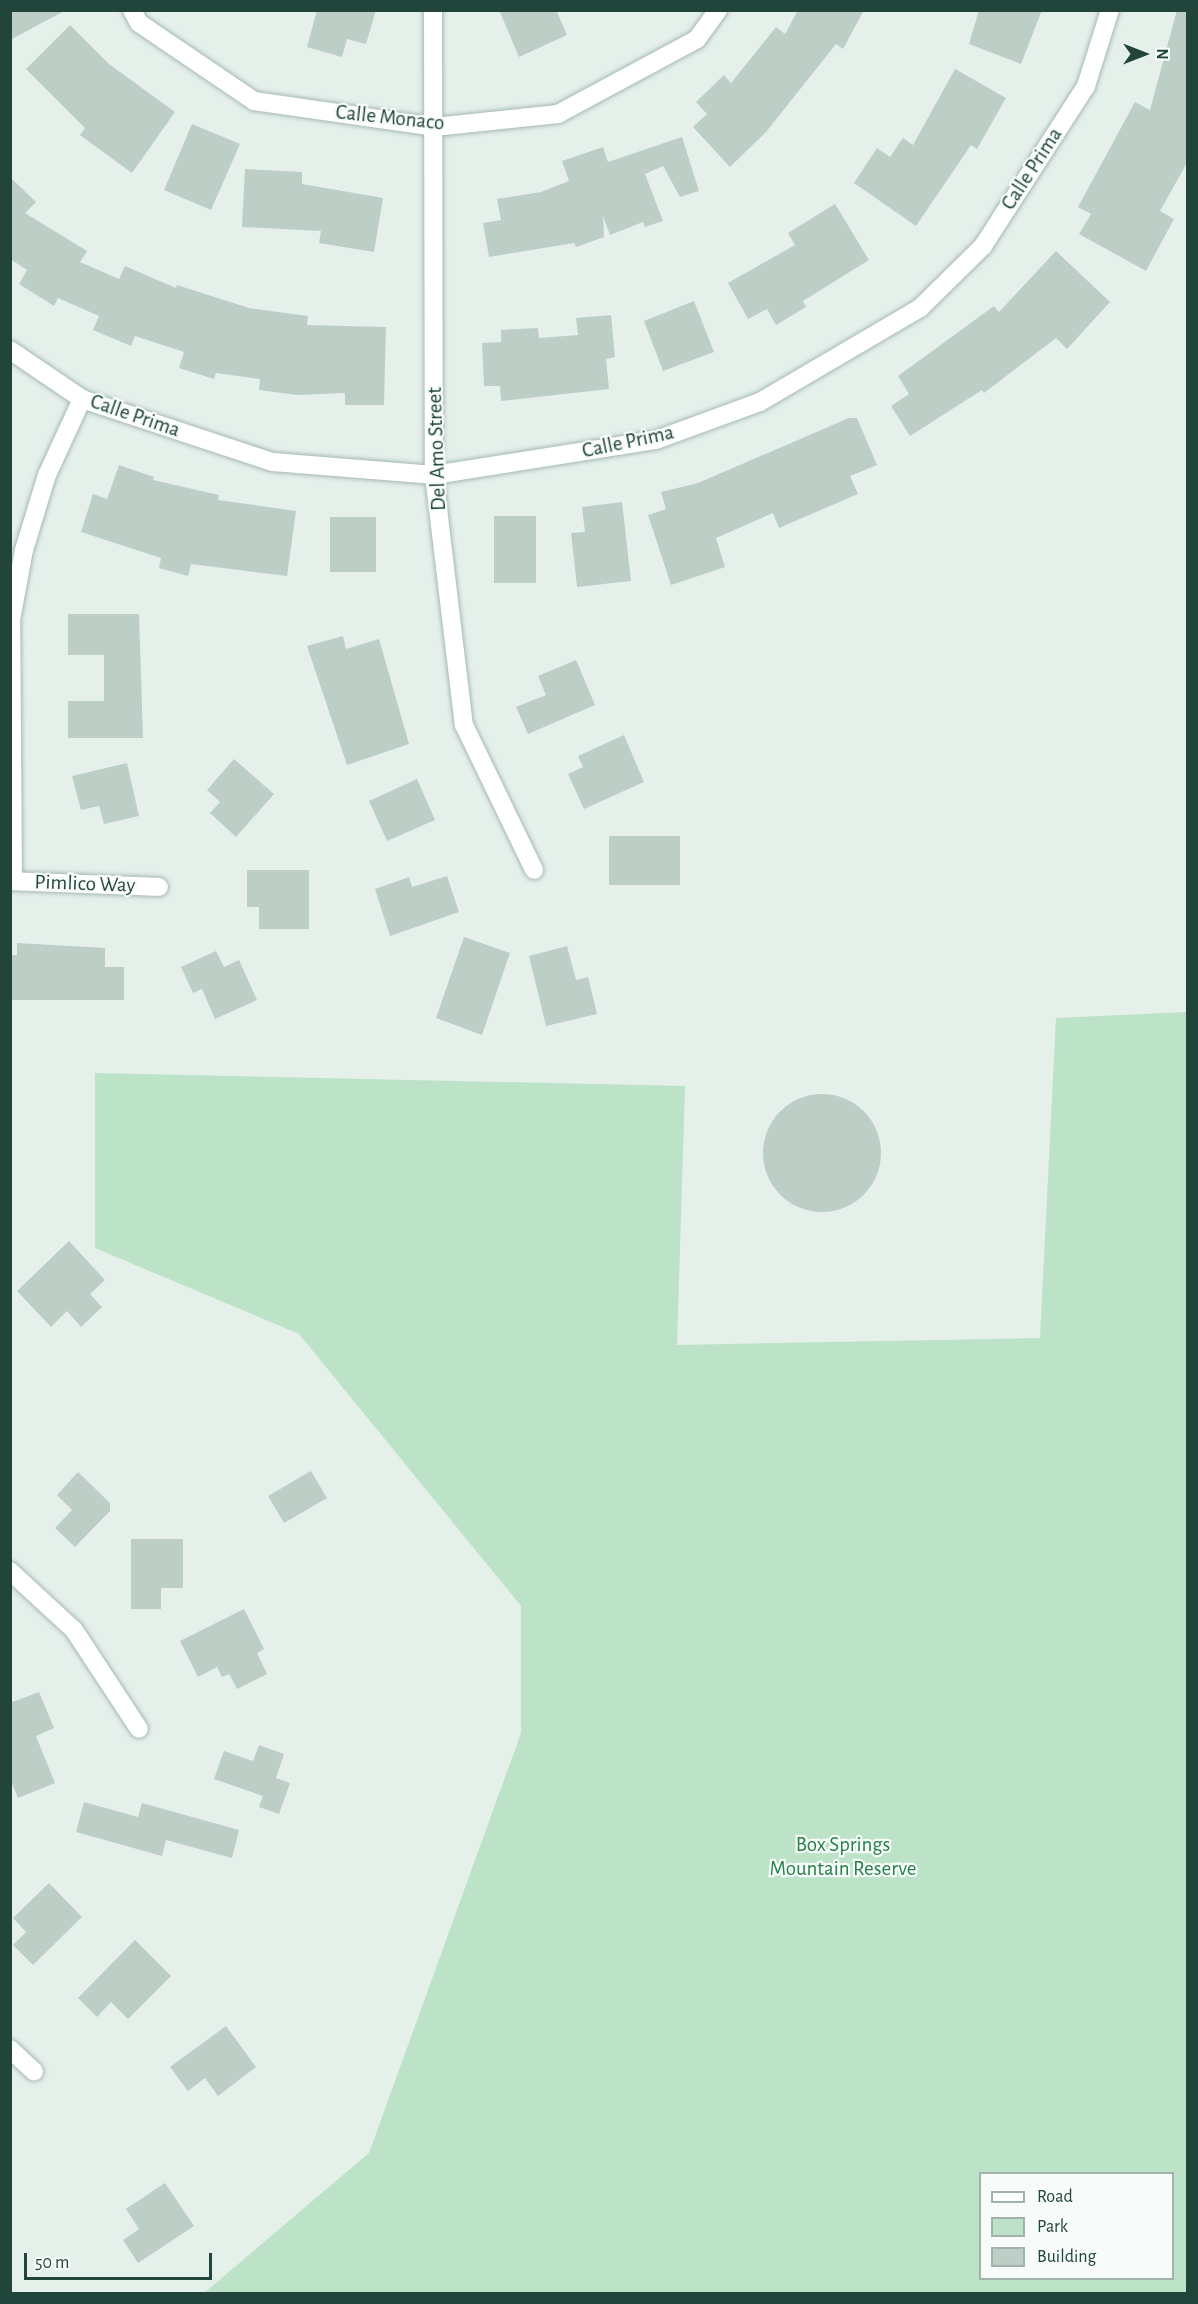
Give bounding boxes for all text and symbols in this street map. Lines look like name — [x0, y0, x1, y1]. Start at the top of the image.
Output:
north arrow — [1114, 24, 1174, 84]
text: N — [1154, 48, 1170, 60]
street label: Calle Monaco — [334, 100, 446, 136]
street label: Calle Prima — [996, 123, 1068, 215]
street label: Del Amo Street — [422, 387, 452, 511]
street label: Calle Prima — [87, 389, 183, 443]
street label: Calle Prima — [580, 420, 676, 464]
street label: Pimlico Way — [34, 870, 136, 898]
park label: Box Springs Mountain Reserve — [770, 1832, 916, 1882]
legend — [979, 2172, 1174, 2280]
text: Road — [1037, 2188, 1073, 2206]
text: Park — [1037, 2218, 1068, 2236]
scale bar — [27, 2241, 214, 2279]
text: Building — [1037, 2248, 1096, 2266]
text: 50 m — [35, 2254, 69, 2272]

